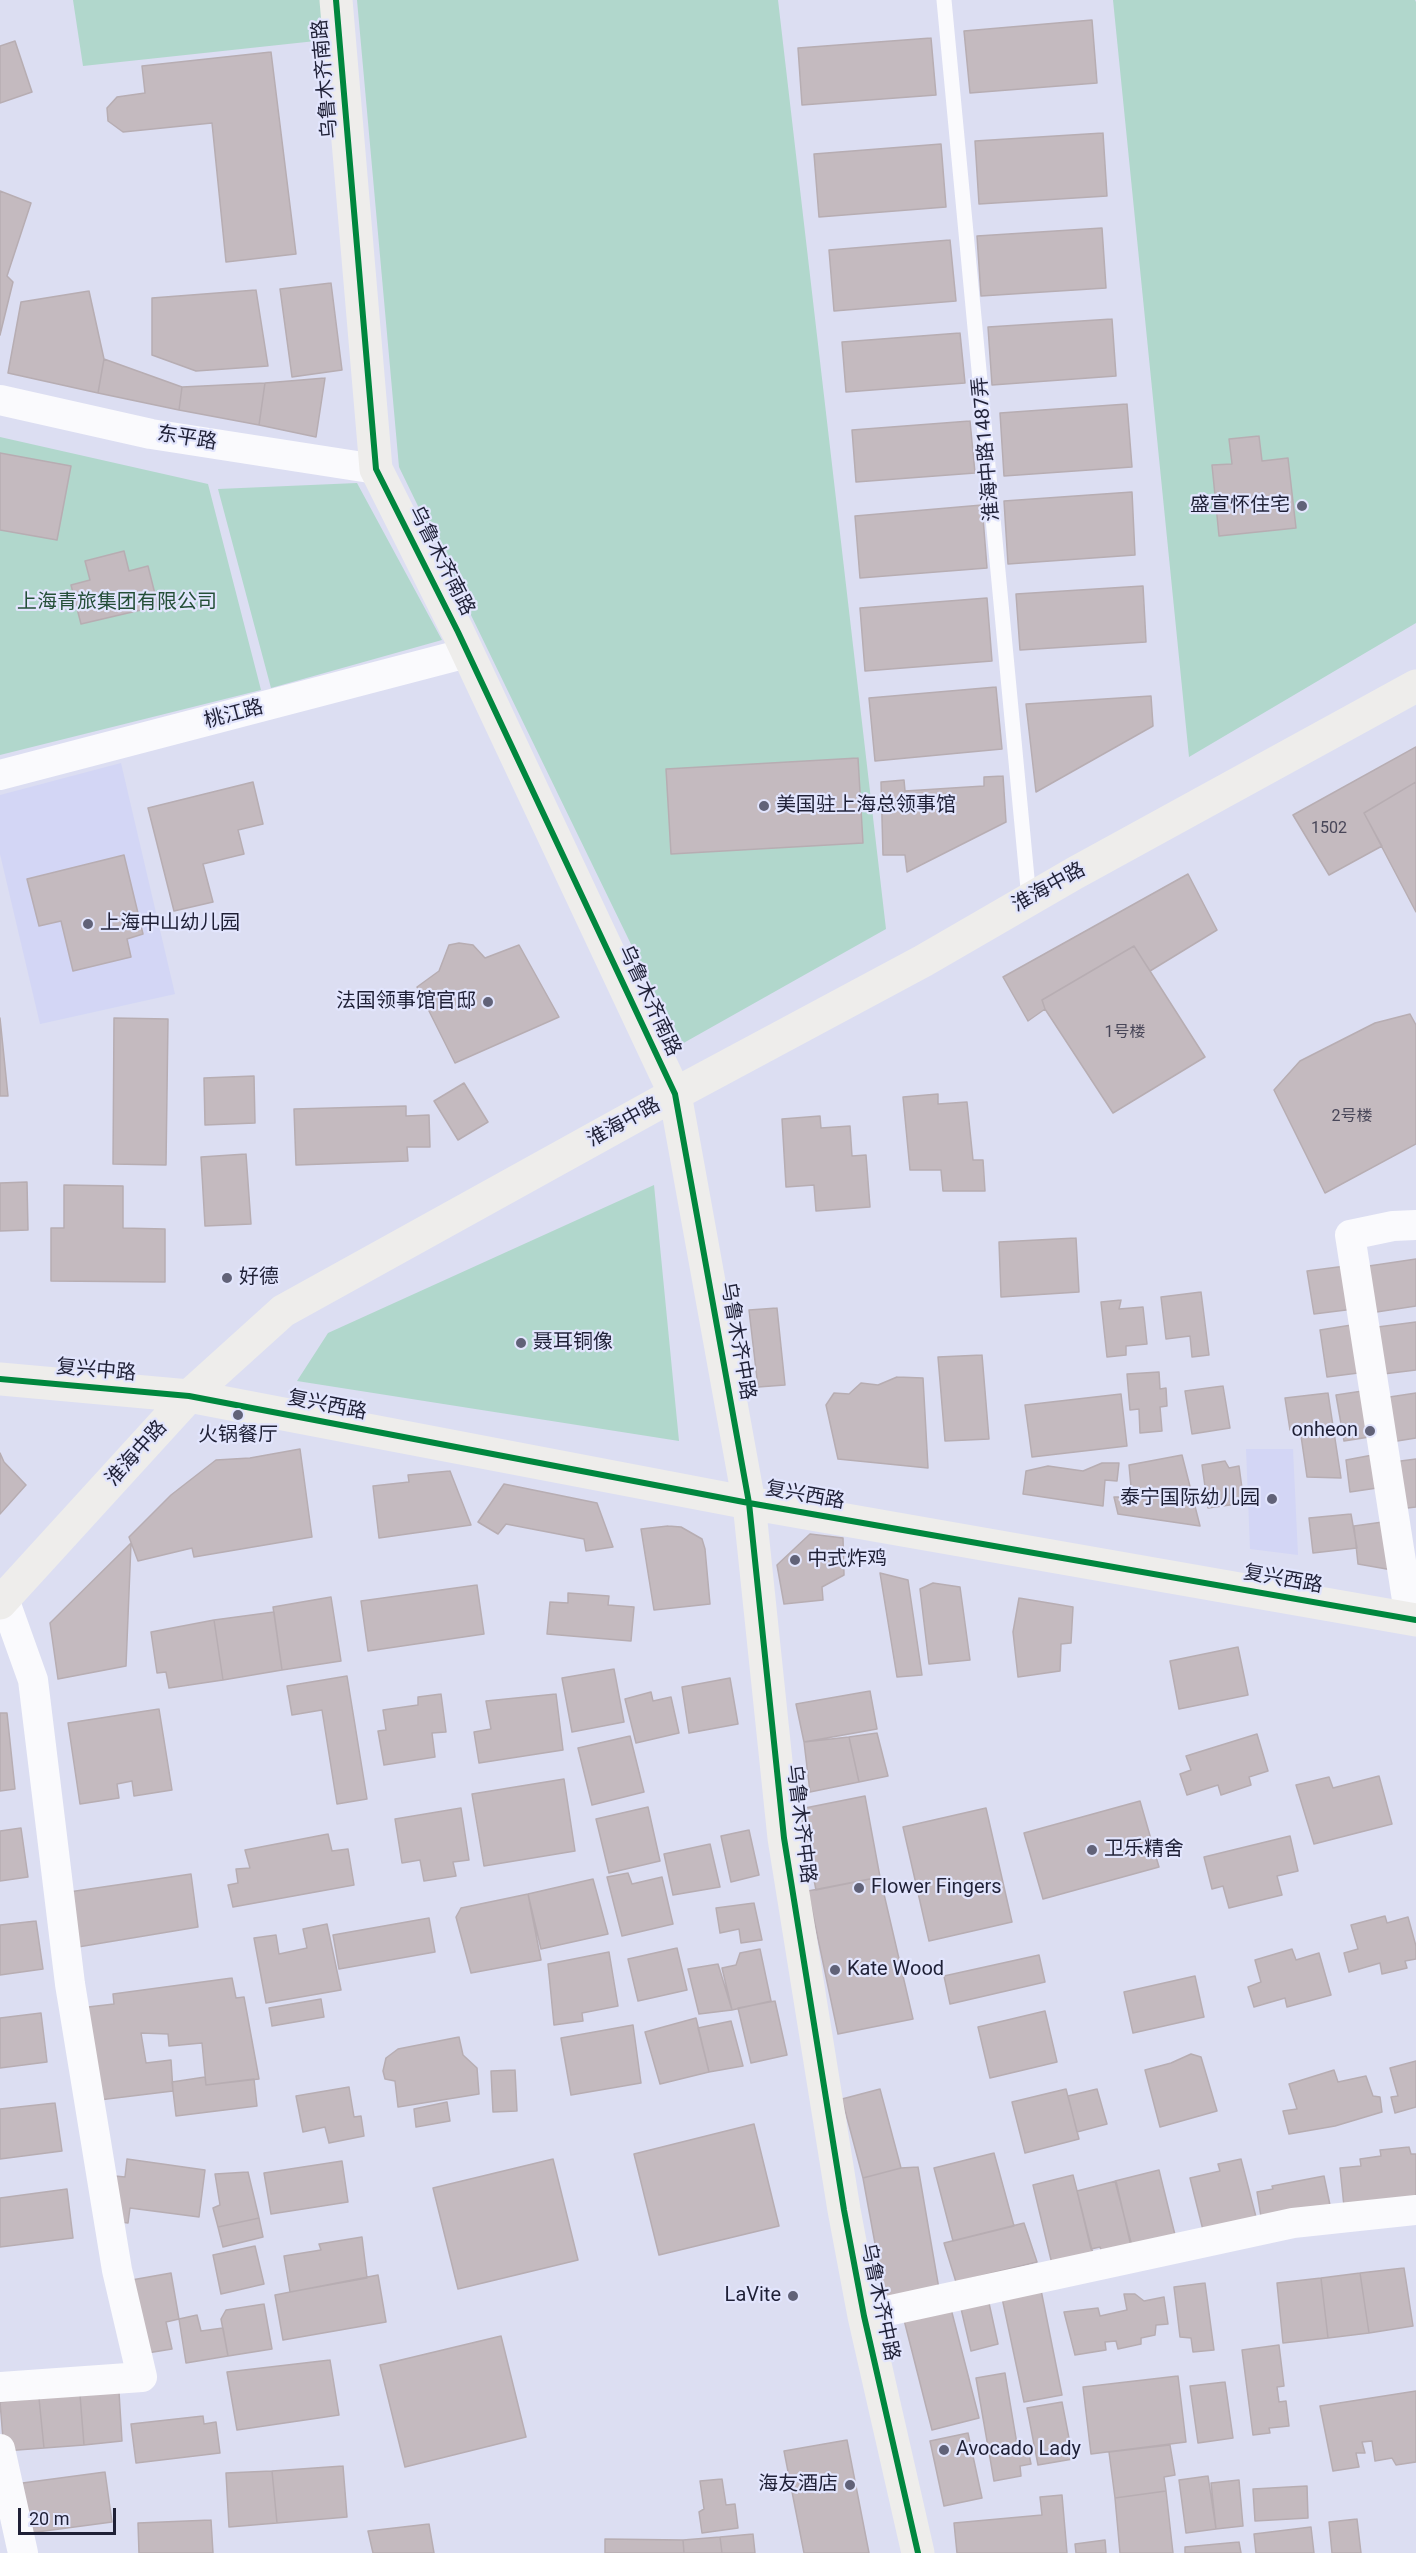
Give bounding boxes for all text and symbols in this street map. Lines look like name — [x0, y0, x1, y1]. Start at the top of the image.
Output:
street label: 乌鲁木齐南路 — [309, 18, 343, 140]
street label: 淮海中路1487弄 — [969, 376, 1005, 522]
street label: 东平路 — [155, 422, 219, 456]
place label: 盛宣怀住宅 — [1190, 494, 1290, 518]
marker: 盛宣怀住宅 — [1295, 499, 1309, 513]
street label: 乌鲁木齐南路 — [403, 502, 479, 620]
park label: 上海青旅集团有限公司 — [17, 591, 217, 615]
street label: 桃江路 — [202, 696, 266, 734]
place label: 美国驻上海总领事馆 — [776, 794, 956, 818]
marker: 美国驻上海总领事馆 — [757, 799, 771, 813]
house number: 1502 — [1311, 819, 1347, 839]
street label: 淮海中路 — [1008, 858, 1090, 918]
place label: 上海中山幼儿园 — [100, 912, 240, 936]
marker: 上海中山幼儿园 — [81, 917, 95, 931]
street label: 乌鲁木齐南路 — [613, 942, 685, 1060]
place label: 法国领事馆官邸 — [336, 990, 476, 1014]
marker: 法国领事馆官邸 — [481, 995, 495, 1009]
house number: 1号楼 — [1105, 1023, 1145, 1043]
street label: 淮海中路 — [583, 1093, 665, 1153]
house number: 2号楼 — [1332, 1107, 1372, 1127]
place label: 好德 — [239, 1266, 279, 1290]
marker: 好德 — [220, 1271, 234, 1285]
street label: 乌鲁木齐中路 — [715, 1280, 759, 1402]
place label: 聂耳铜像 — [533, 1331, 613, 1355]
marker: 聂耳铜像 — [514, 1336, 528, 1350]
street label: 复兴中路 — [55, 1356, 137, 1386]
street label: 复兴西路 — [285, 1387, 369, 1425]
marker: 火锅餐厅 — [231, 1408, 245, 1422]
street label: 淮海中路 — [101, 1416, 173, 1492]
place label: onheon — [1291, 1419, 1358, 1443]
place label: 火锅餐厅 — [198, 1424, 278, 1448]
marker: onheon — [1363, 1424, 1377, 1438]
street label: 复兴西路 — [764, 1477, 846, 1515]
place label: 泰宁国际幼儿园 — [1120, 1487, 1260, 1511]
marker: 泰宁国际幼儿园 — [1265, 1492, 1279, 1506]
place label: 中式炸鸡 — [807, 1548, 887, 1572]
marker: 中式炸鸡 — [788, 1553, 802, 1567]
street label: 复兴西路 — [1242, 1561, 1324, 1599]
street label: 乌鲁木齐中路 — [781, 1763, 819, 1885]
place label: 卫乐精舍 — [1104, 1838, 1184, 1862]
marker: 卫乐精舍 — [1085, 1843, 1099, 1857]
place label: Flower Fingers — [871, 1876, 1002, 1900]
marker: Flower Fingers — [852, 1881, 866, 1895]
place label: Kate Wood — [847, 1958, 944, 1982]
marker: Kate Wood — [828, 1963, 842, 1977]
street label: 乌鲁木齐中路 — [855, 2241, 903, 2363]
place label: LaVite — [725, 2284, 781, 2308]
marker: LaVite — [786, 2289, 800, 2303]
place label: Avocado Lady — [956, 2438, 1081, 2462]
marker: Avocado Lady — [937, 2443, 951, 2457]
place label: 海友酒店 — [758, 2473, 838, 2497]
marker: 海友酒店 — [843, 2478, 857, 2492]
scale bar — [21, 2496, 118, 2534]
text: 20 m — [29, 2508, 69, 2529]

